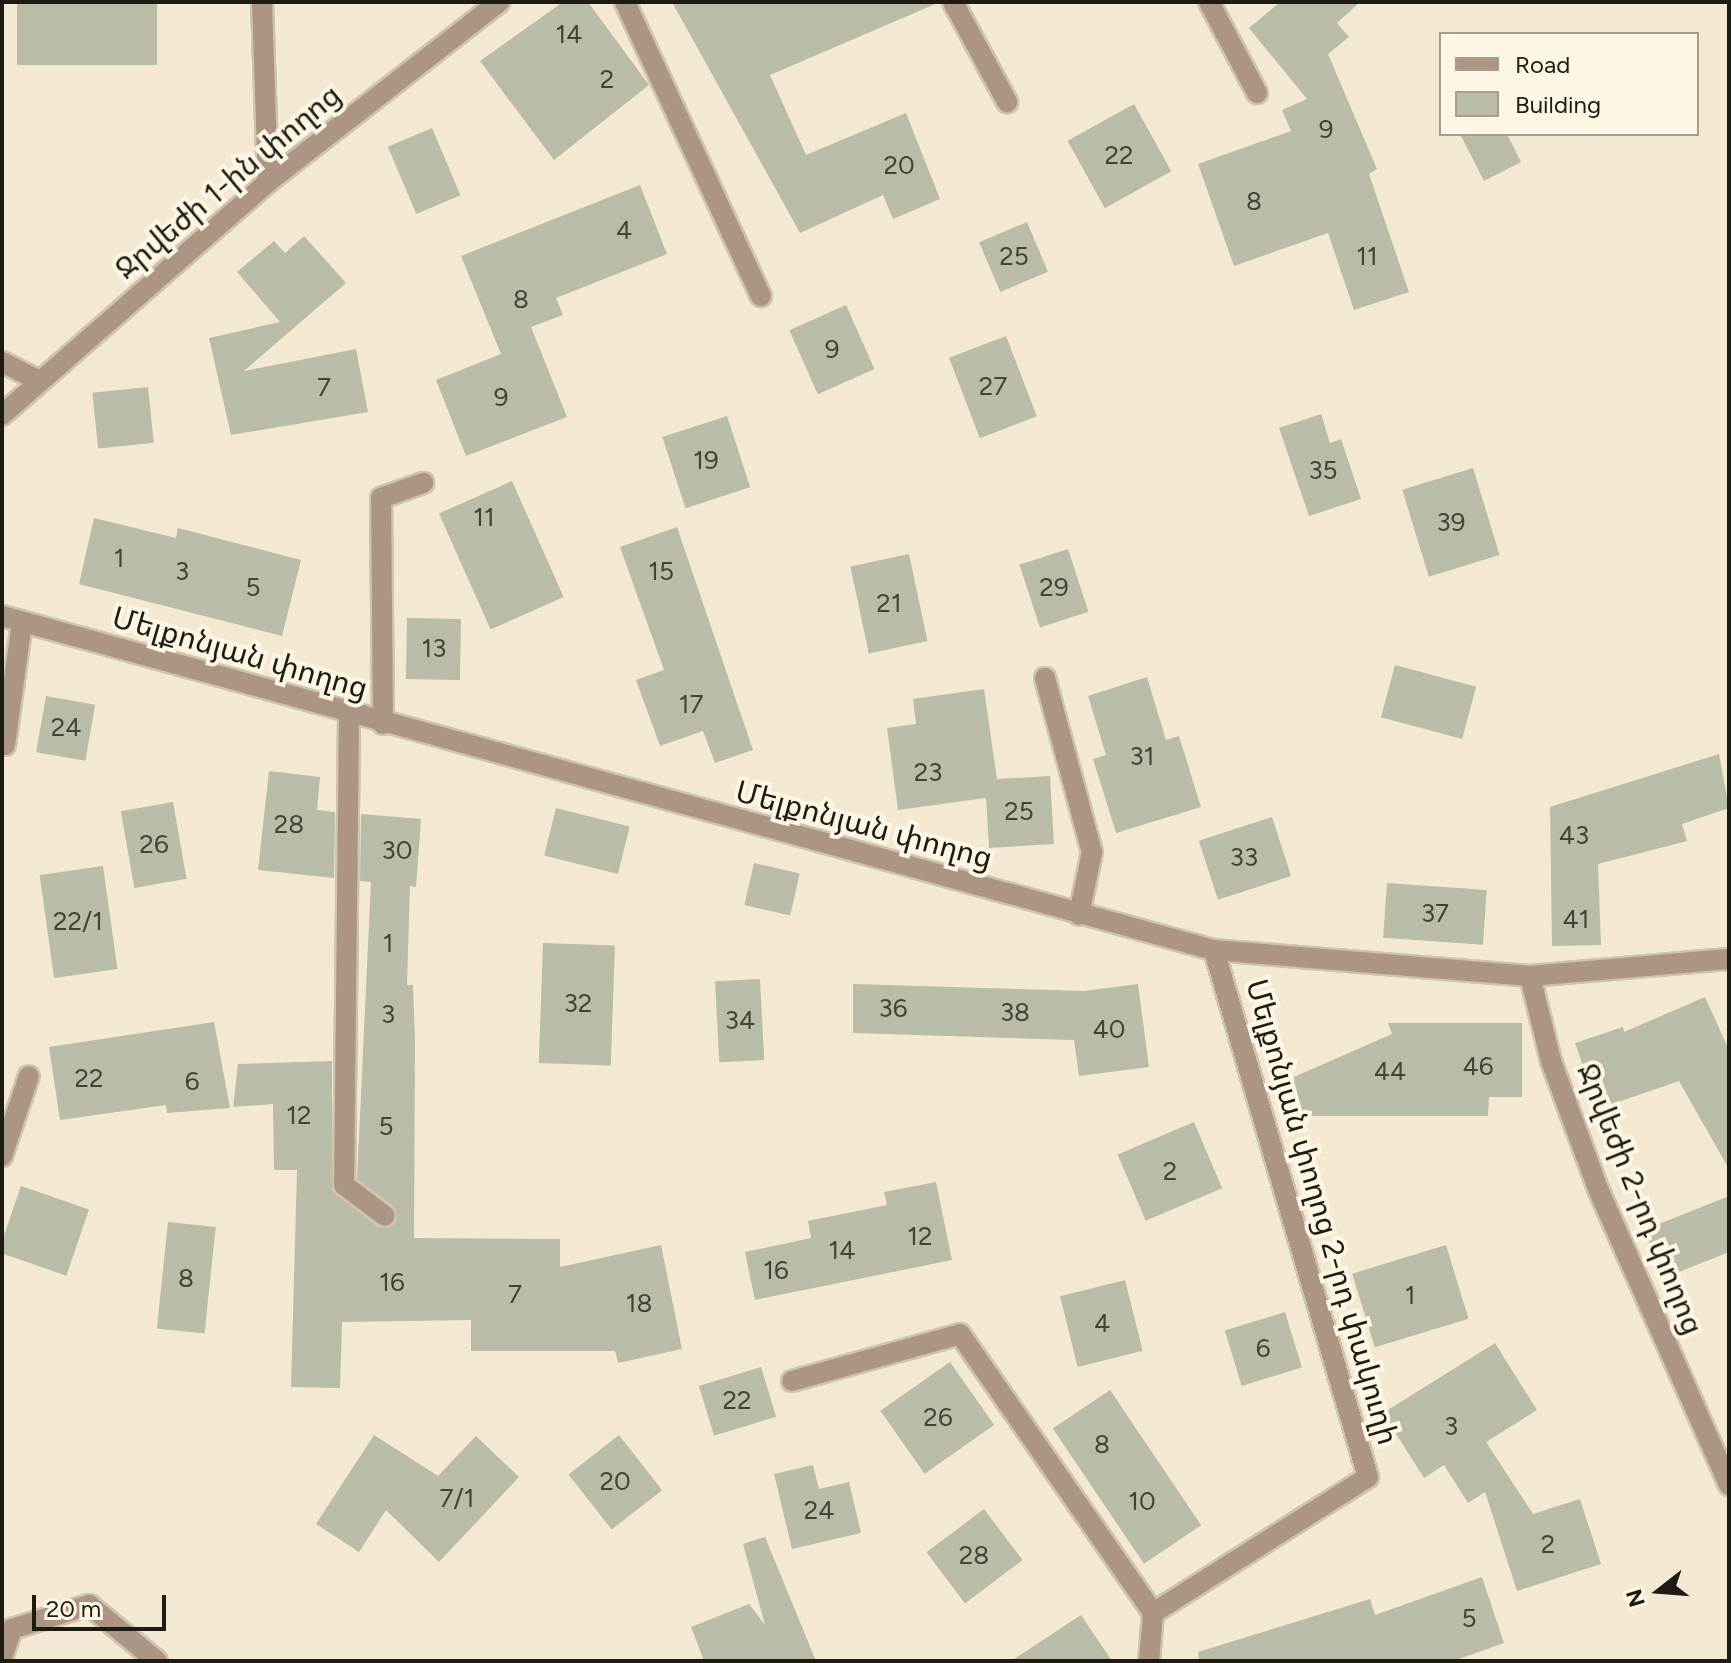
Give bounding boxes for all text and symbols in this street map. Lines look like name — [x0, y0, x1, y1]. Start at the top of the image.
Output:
house number: 14 — [556, 19, 582, 51]
legend — [1439, 32, 1699, 136]
text: Road — [1515, 50, 1570, 79]
house number: 2 — [600, 64, 614, 96]
street label: Ջրվեժի 1-ին փողոց — [108, 77, 348, 287]
text: Building — [1515, 90, 1601, 119]
house number: 9 — [1319, 114, 1333, 146]
house number: 22 — [1104, 140, 1134, 172]
house number: 20 — [883, 150, 915, 182]
house number: 8 — [1246, 186, 1262, 218]
house number: 4 — [616, 215, 632, 247]
house number: 25 — [999, 241, 1029, 273]
house number: 11 — [1356, 241, 1378, 273]
house number: 8 — [513, 284, 529, 316]
house number: 9 — [825, 334, 839, 366]
house number: 27 — [979, 371, 1007, 403]
house number: 7 — [317, 372, 331, 404]
house number: 9 — [494, 382, 508, 414]
house number: 19 — [693, 445, 719, 477]
house number: 35 — [1308, 455, 1338, 487]
house number: 11 — [473, 502, 495, 534]
house number: 39 — [1437, 507, 1465, 539]
house number: 1 — [114, 543, 124, 575]
house number: 3 — [175, 556, 189, 588]
house number: 15 — [648, 556, 674, 588]
house number: 5 — [246, 572, 260, 604]
house number: 29 — [1039, 572, 1069, 604]
house number: 21 — [876, 588, 902, 620]
street label: Մելքոնյան փողոց — [108, 599, 372, 707]
house number: 13 — [422, 633, 446, 665]
house number: 17 — [679, 689, 703, 721]
house number: 24 — [51, 712, 81, 744]
house number: 31 — [1130, 741, 1154, 773]
house number: 23 — [914, 757, 942, 789]
street label: Մելքոնյան փողոց — [732, 773, 996, 877]
house number: 25 — [1004, 796, 1034, 828]
house number: 28 — [274, 809, 304, 841]
house number: 43 — [1559, 820, 1589, 852]
house number: 26 — [139, 829, 169, 861]
house number: 30 — [382, 835, 412, 867]
house number: 33 — [1230, 842, 1258, 874]
house number: 37 — [1421, 898, 1449, 930]
house number: 41 — [1563, 904, 1589, 936]
house number: 22/1 — [53, 906, 103, 938]
house number: 1 — [383, 928, 393, 960]
street label: Մելքոնյան փողոց 2-րդ փակուղի — [1238, 975, 1406, 1449]
house number: 32 — [564, 988, 592, 1020]
house number: 36 — [879, 993, 907, 1025]
house number: 38 — [1000, 997, 1030, 1029]
house number: 3 — [381, 999, 395, 1031]
house number: 34 — [725, 1005, 755, 1037]
house number: 40 — [1093, 1014, 1125, 1046]
house number: 46 — [1463, 1051, 1493, 1083]
house number: 44 — [1374, 1056, 1406, 1088]
street label: Ջրվեժի 2-րդ փողոց — [1569, 1058, 1711, 1340]
house number: 22 — [74, 1063, 104, 1095]
house number: 6 — [185, 1066, 199, 1098]
house number: 12 — [286, 1100, 312, 1132]
house number: 5 — [379, 1111, 393, 1143]
house number: 2 — [1163, 1156, 1177, 1188]
house number: 12 — [907, 1221, 933, 1253]
house number: 14 — [829, 1235, 855, 1267]
house number: 16 — [763, 1255, 789, 1287]
house number: 8 — [178, 1263, 194, 1295]
house number: 16 — [379, 1267, 405, 1299]
house number: 7 — [508, 1279, 522, 1311]
house number: 1 — [1405, 1280, 1415, 1312]
house number: 18 — [626, 1288, 652, 1320]
house number: 4 — [1094, 1308, 1110, 1340]
house number: 6 — [1256, 1333, 1270, 1365]
house number: 22 — [722, 1385, 752, 1417]
house number: 26 — [923, 1402, 953, 1434]
house number: 3 — [1444, 1411, 1458, 1443]
house number: 8 — [1094, 1429, 1110, 1461]
house number: 20 — [599, 1466, 631, 1498]
house number: 7/1 — [440, 1483, 474, 1515]
house number: 10 — [1128, 1486, 1156, 1518]
house number: 24 — [804, 1495, 834, 1527]
house number: 2 — [1541, 1529, 1555, 1561]
house number: 28 — [959, 1540, 989, 1572]
north arrow — [1619, 1551, 1699, 1631]
scale bar — [36, 1579, 170, 1629]
text: N — [1620, 1586, 1651, 1610]
text: 20 m — [46, 1594, 101, 1623]
house number: 5 — [1462, 1603, 1476, 1635]

